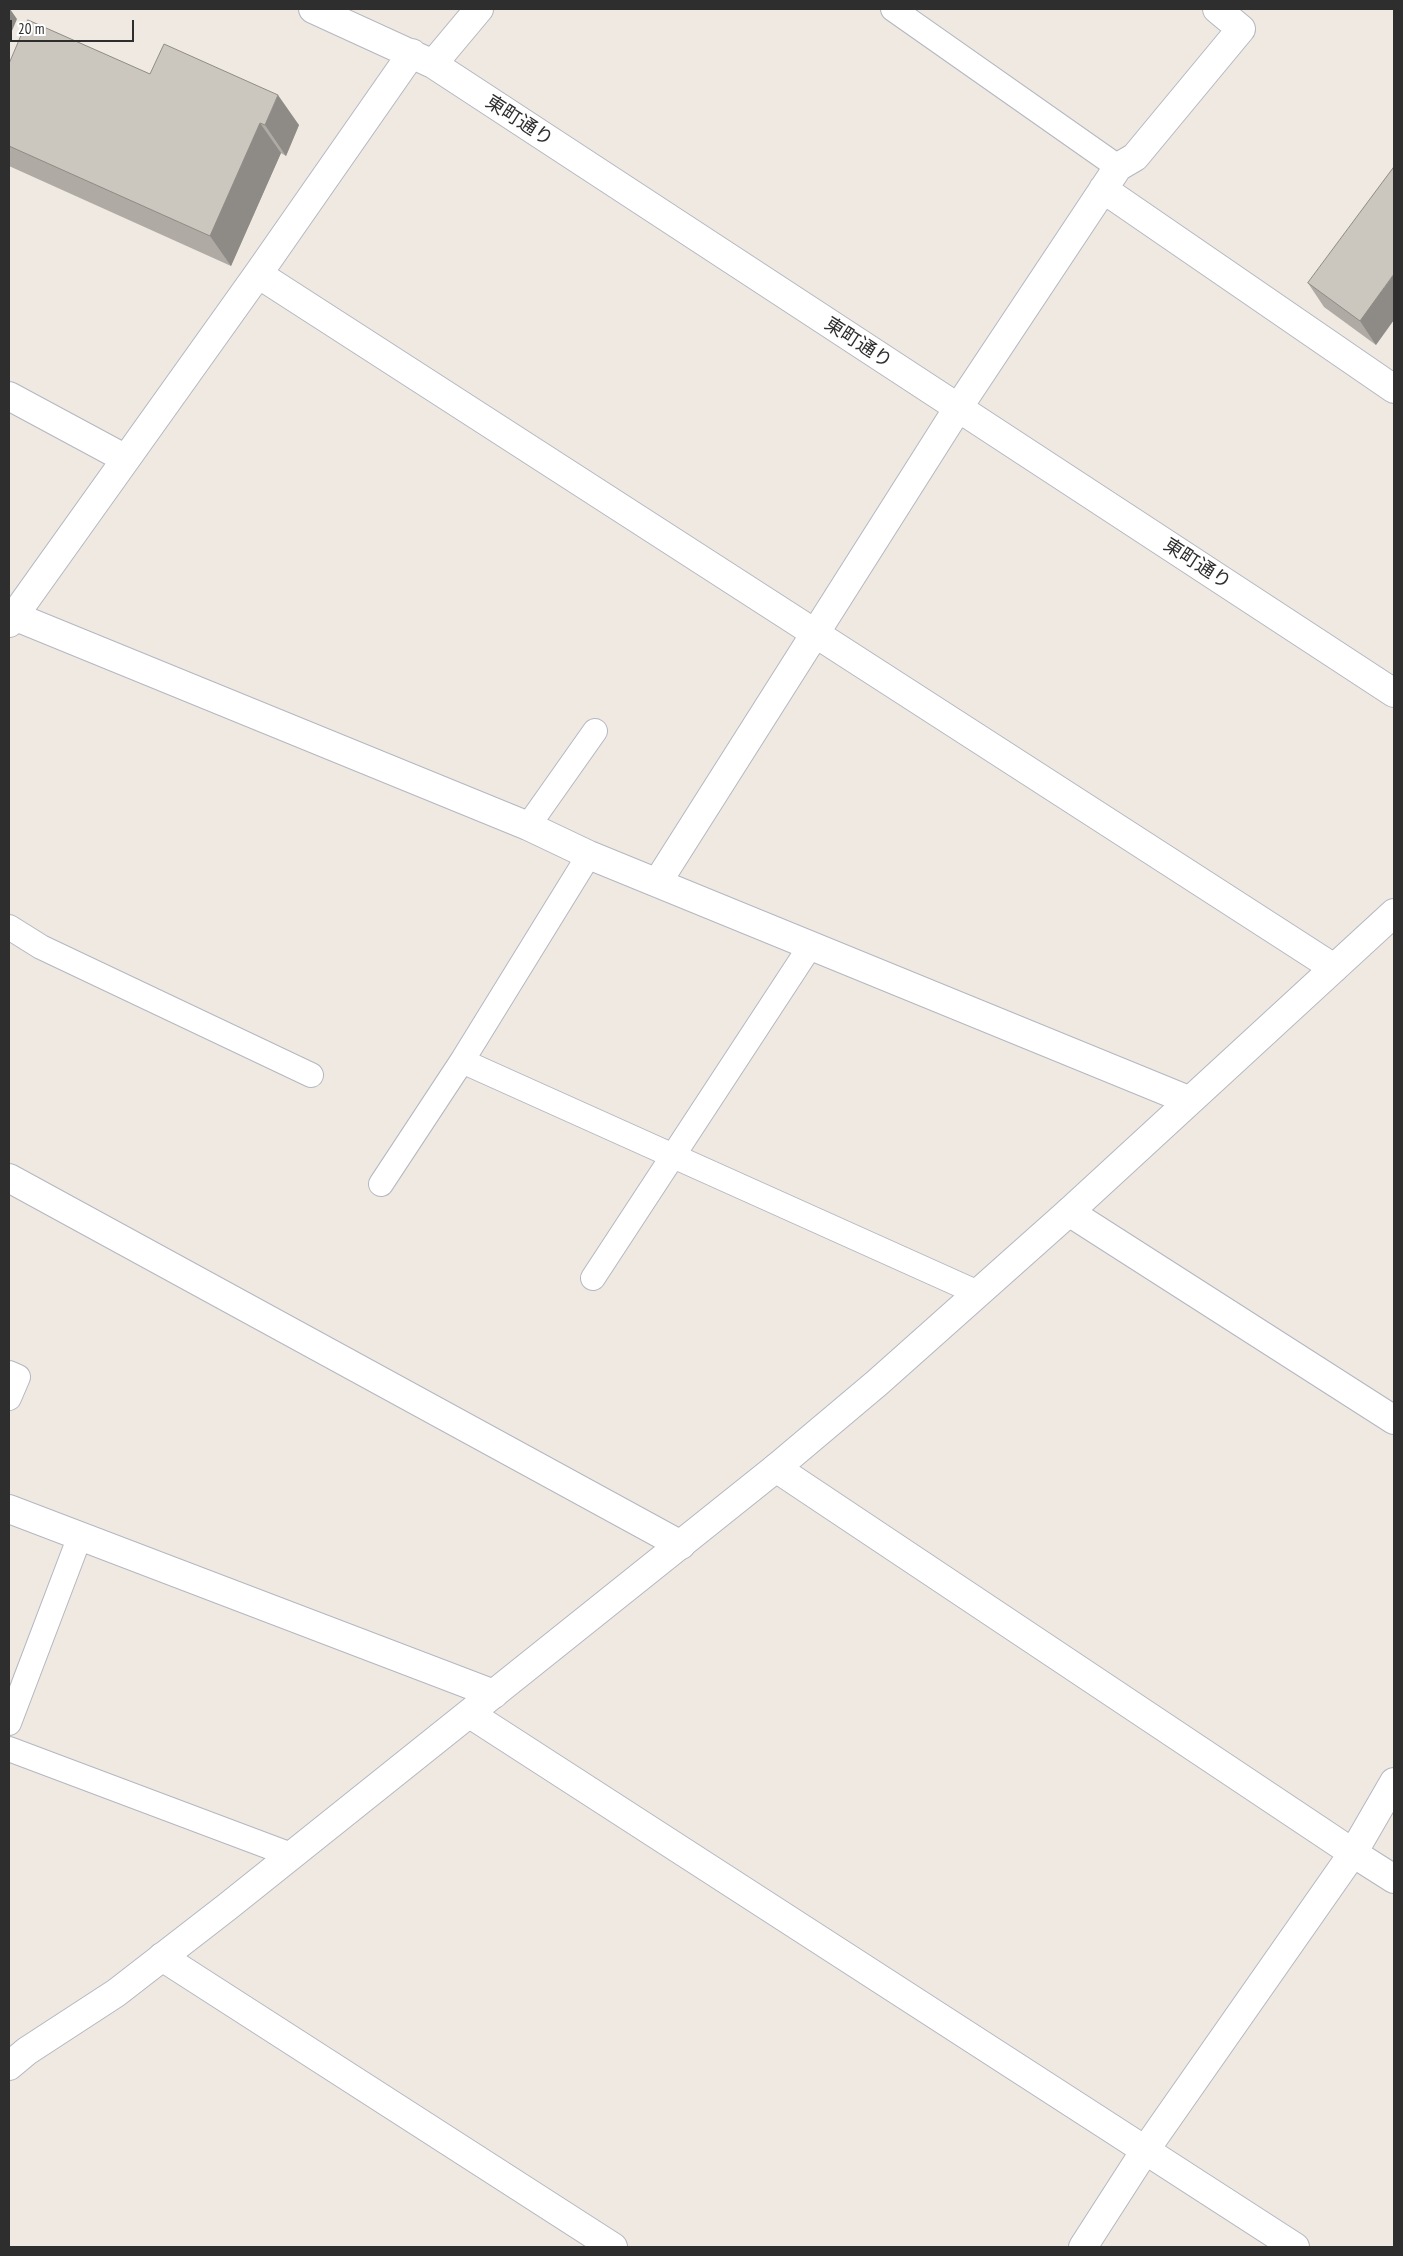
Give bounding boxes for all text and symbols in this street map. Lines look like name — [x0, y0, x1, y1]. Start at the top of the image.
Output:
scale bar — [12, 10, 136, 42]
text: 20 m — [18, 19, 44, 38]
street label: 東町通り — [481, 91, 557, 151]
street label: 東町通り — [820, 313, 896, 373]
street label: 東町通り — [1159, 534, 1235, 594]

